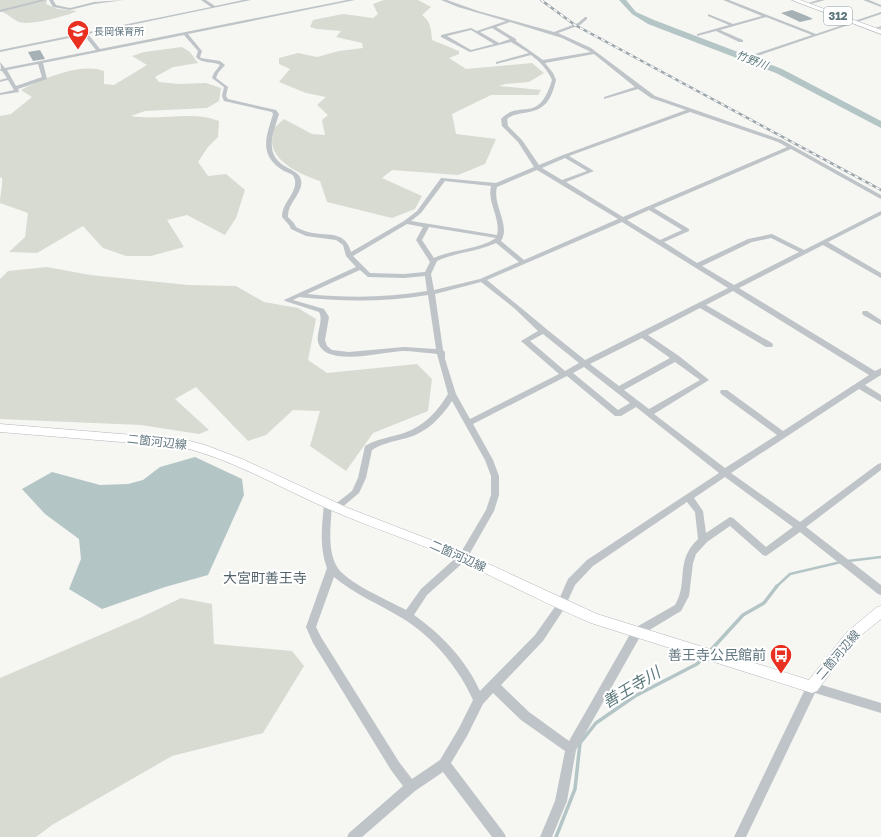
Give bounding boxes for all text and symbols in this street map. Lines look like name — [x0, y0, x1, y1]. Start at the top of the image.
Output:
road number: 312 — [824, 7, 852, 25]
school or university icon: 長岡保育所 — [65, 18, 91, 51]
place label: 長岡保育所 — [94, 25, 144, 37]
water label: 竹野川 — [734, 48, 771, 72]
street label: 二箇河辺線 — [126, 431, 188, 452]
street label: 二箇河辺線 — [428, 536, 489, 575]
district label: 大宮町善王寺 — [223, 569, 307, 586]
street label: 二箇河辺線 — [813, 627, 863, 682]
bus stop icon: 善王寺公民館前 — [768, 642, 794, 675]
place label: 善王寺公民館前 — [668, 646, 766, 663]
water label: 善王寺川 — [598, 661, 665, 712]

